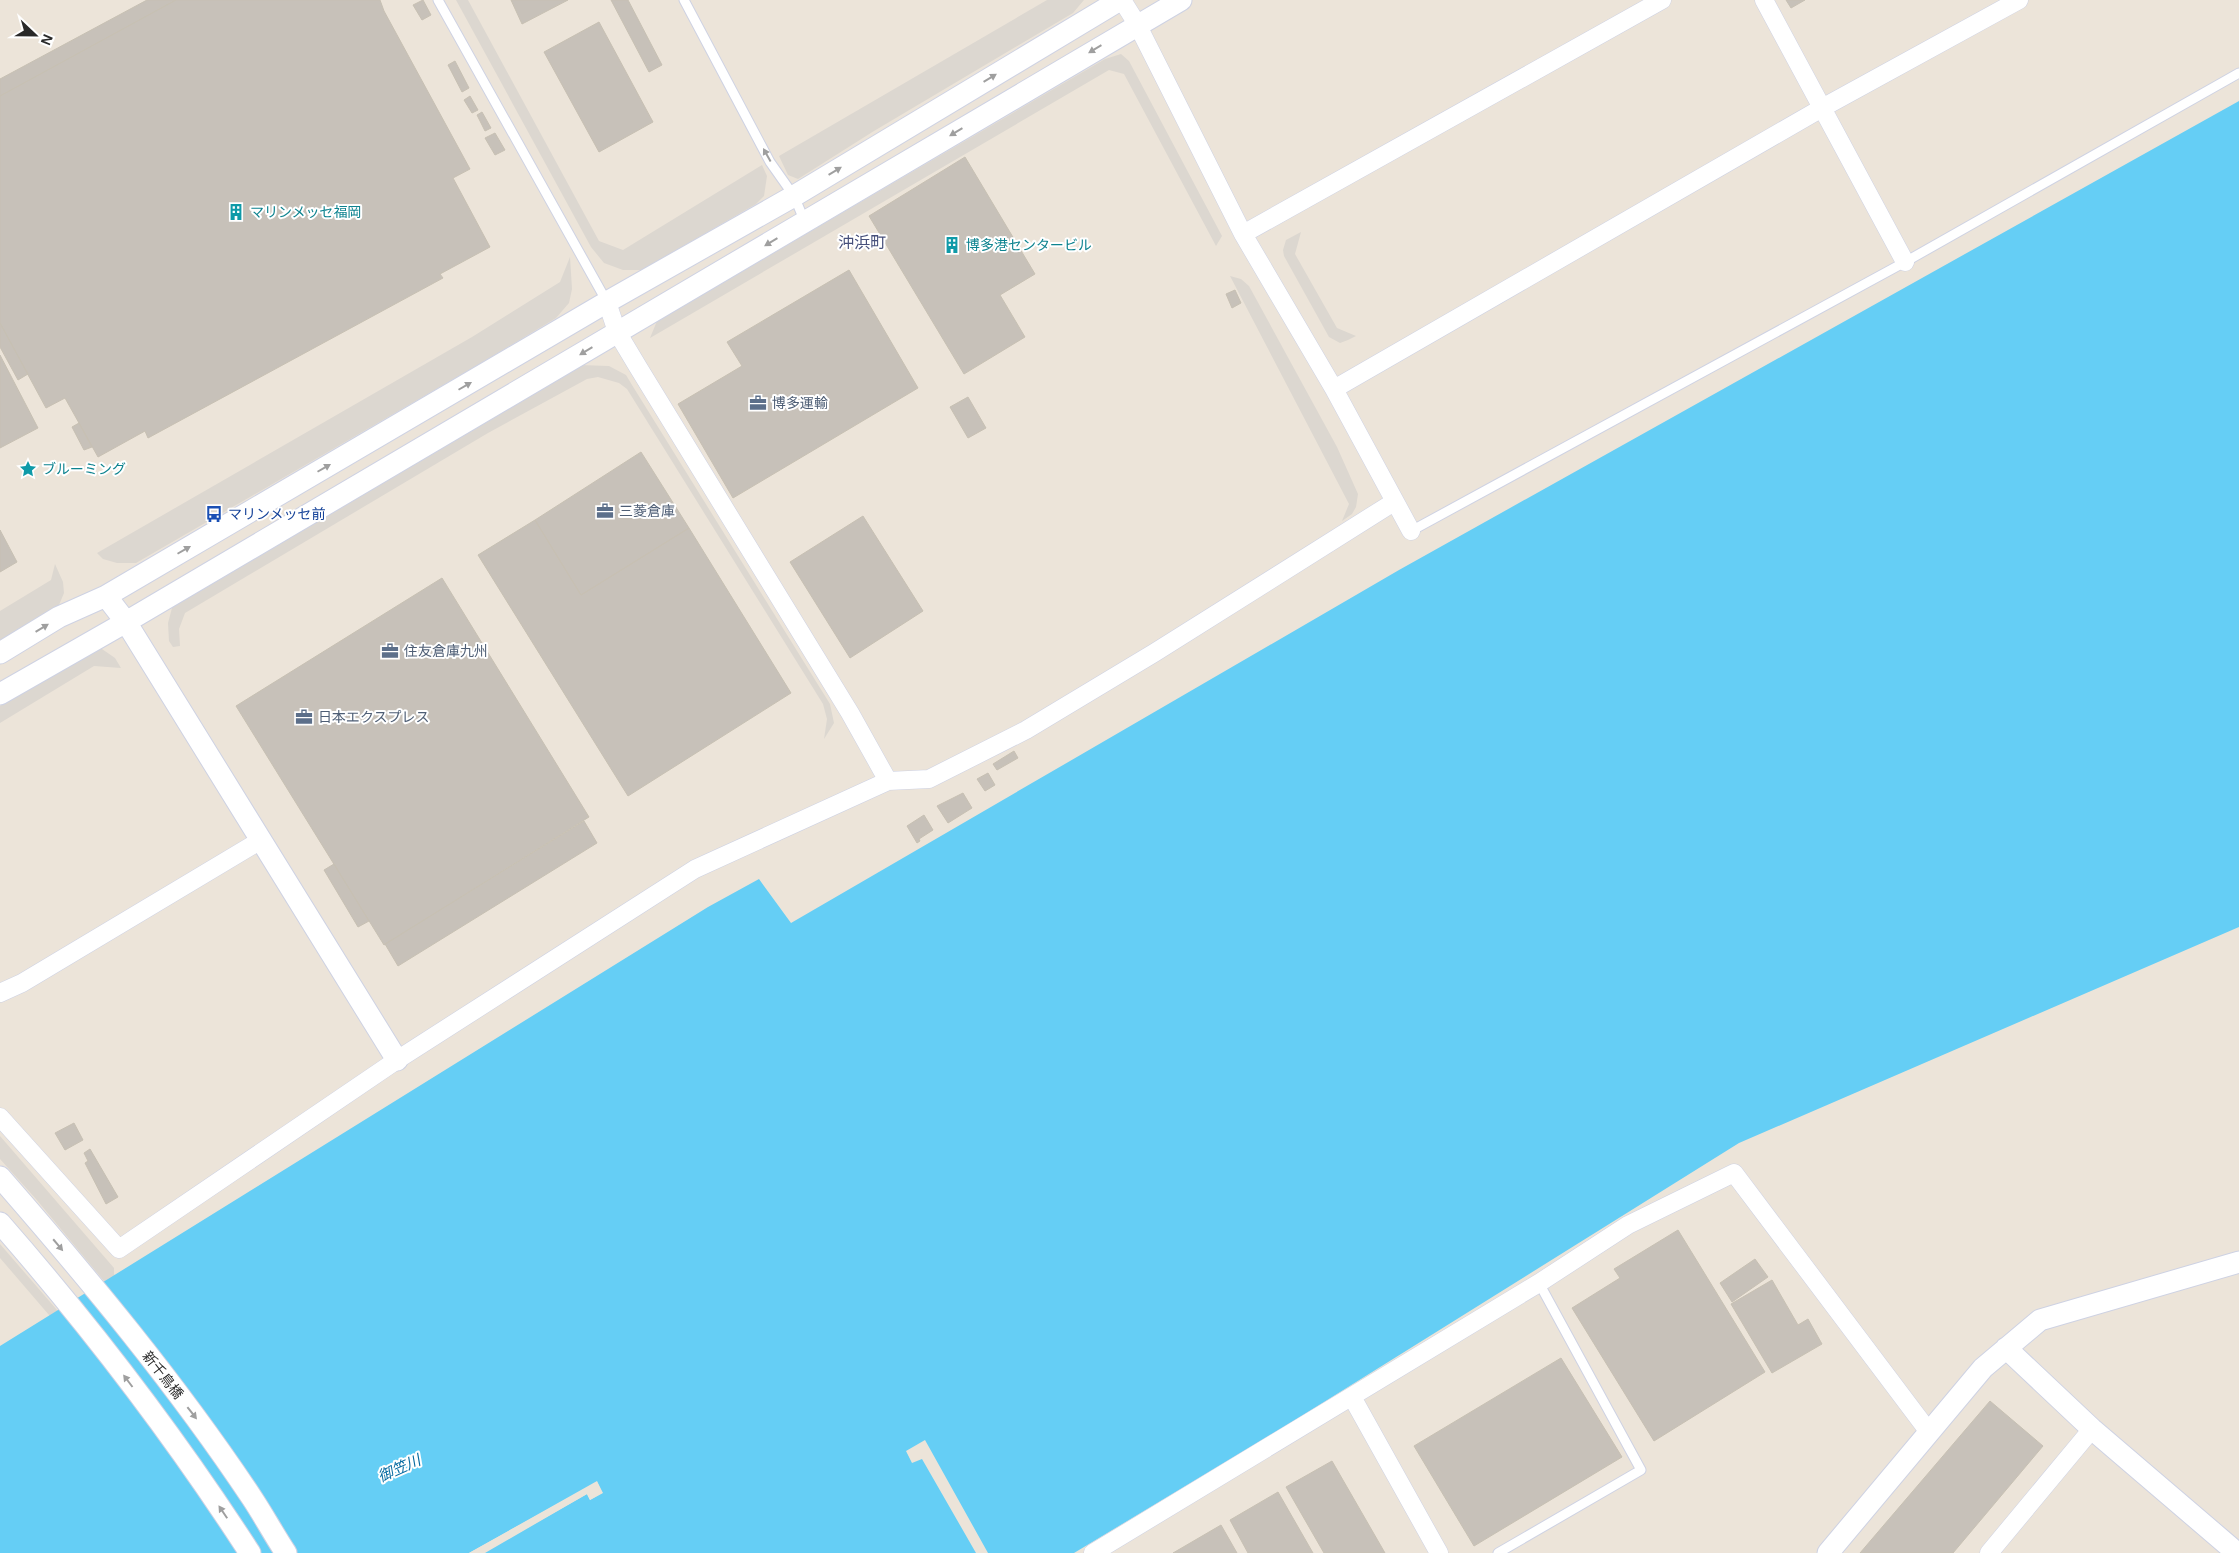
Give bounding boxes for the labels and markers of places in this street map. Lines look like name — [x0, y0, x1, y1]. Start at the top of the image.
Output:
building icon: マリンメッセ福岡 — [226, 202, 246, 222]
place label: マリンメッセ福岡 — [250, 204, 362, 220]
building icon: 博多港センタービル — [942, 235, 962, 255]
place label: 博多港センタービル — [966, 237, 1092, 253]
office icon: 博多運輸 — [748, 393, 768, 413]
place label: 博多運輸 — [772, 395, 828, 411]
place icon: ブルーミング — [18, 459, 38, 479]
place label: ブルーミング — [42, 461, 126, 477]
office icon: 三菱倉庫 — [595, 501, 615, 521]
place label: 三菱倉庫 — [619, 503, 675, 519]
bus stop icon: マリンメッセ前 — [204, 504, 224, 524]
place label: マリンメッセ前 — [228, 506, 326, 522]
office icon: 住友倉庫九州 — [380, 641, 400, 661]
place label: 住友倉庫九州 — [404, 643, 488, 659]
office icon: 日本エクスプレス — [294, 707, 314, 727]
place label: 日本エクスプレス — [318, 709, 430, 725]

